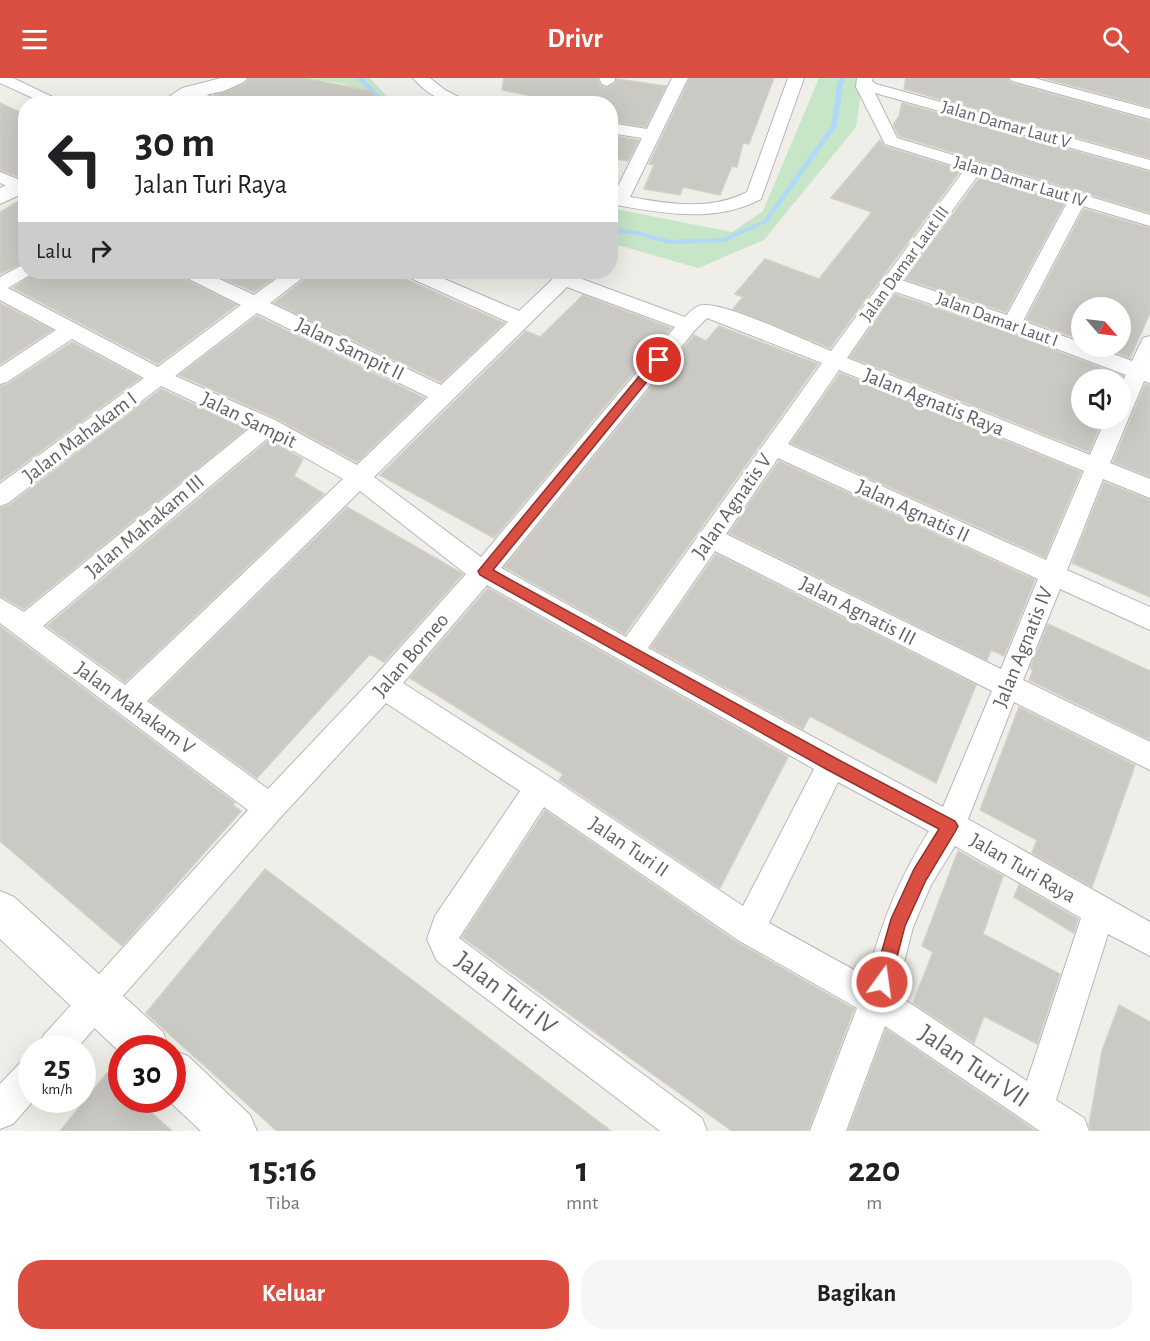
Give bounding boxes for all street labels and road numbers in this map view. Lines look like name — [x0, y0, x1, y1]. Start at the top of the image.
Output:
street label: Jalan Damar Laut V — [939, 98, 1073, 152]
street label: Jalan Damar Laut IV — [951, 153, 1089, 211]
street label: Jalan Damar Laut III — [857, 203, 953, 325]
street label: Jalan Damar Laut I — [934, 290, 1060, 350]
street label: Jalan Sampit II — [292, 314, 408, 384]
street label: Jalan Agnatis Raya — [861, 364, 1008, 440]
street label: Jalan Mahakam I — [19, 388, 141, 486]
street label: Jalan Sampit — [198, 388, 300, 452]
street label: Jalan Agnatis V — [688, 450, 776, 562]
street label: Jalan Mahakam III — [82, 471, 208, 581]
street label: Jalan Agnatis II — [853, 476, 973, 546]
street label: Jalan Agnatis III — [796, 573, 920, 649]
street label: Jalan Agnatis IV — [989, 584, 1057, 710]
street label: Jalan Borneo — [369, 609, 453, 701]
street label: Jalan Mahakam V — [71, 658, 199, 758]
street label: Jalan Turi II — [586, 813, 672, 881]
street label: Jalan Turi Raya — [967, 829, 1080, 907]
street label: Jalan Turi IV — [450, 947, 562, 1040]
street label: Jalan Turi VII — [914, 1020, 1034, 1112]

